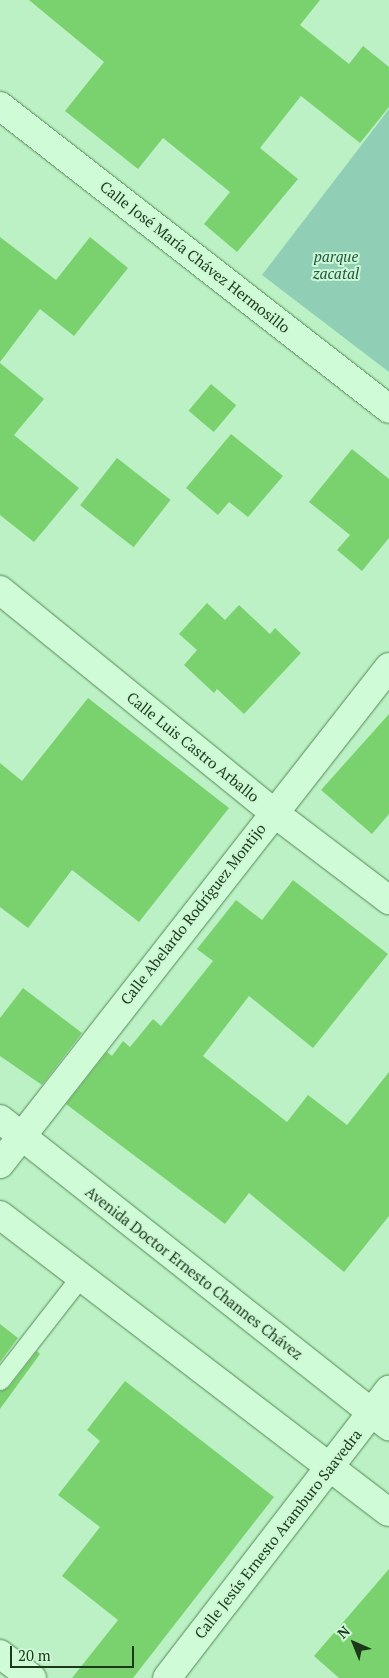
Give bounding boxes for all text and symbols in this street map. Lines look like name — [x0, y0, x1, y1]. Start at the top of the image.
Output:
street label: Calle José María Chávez Hermosillo — [96, 177, 294, 337]
park label: parque zacatal — [313, 247, 359, 282]
street label: Calle Luis Castro Arballo — [123, 688, 263, 806]
street label: Calle Abelardo Rodríguez Montijo — [117, 820, 269, 1008]
street label: Avenida Doctor Ernesto Channes Chávez — [82, 1183, 306, 1363]
street label: Calle Jesús Ernesto Aramburo Saavedra — [191, 1426, 365, 1642]
north arrow — [329, 1618, 379, 1668]
text: N — [333, 1621, 354, 1642]
scale bar — [12, 1636, 136, 1668]
text: 20 m — [18, 1645, 51, 1665]

